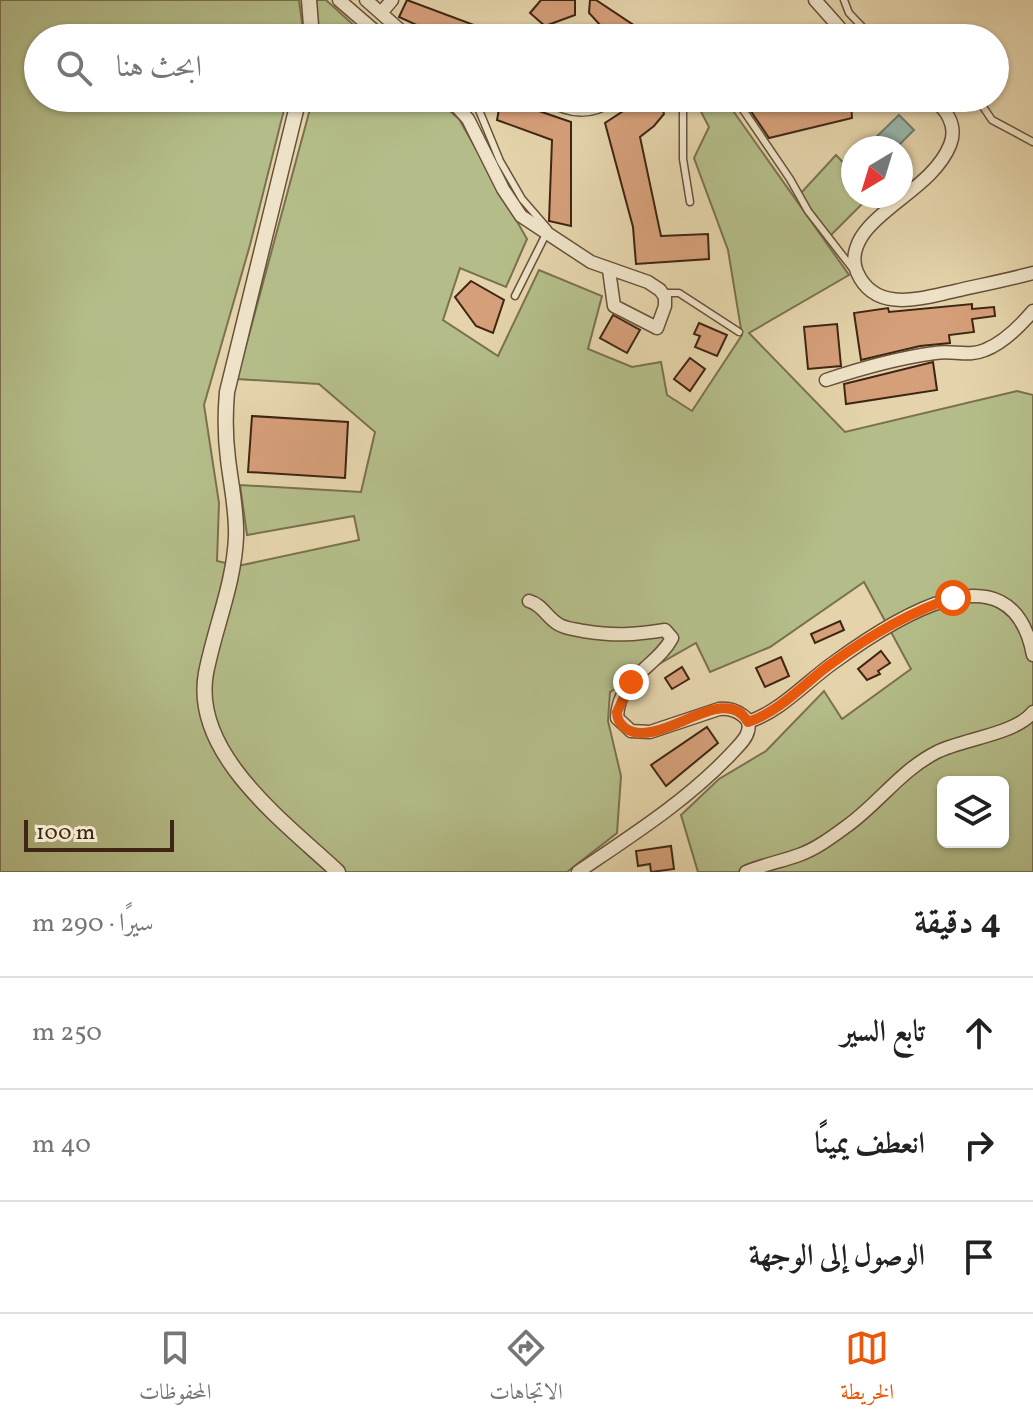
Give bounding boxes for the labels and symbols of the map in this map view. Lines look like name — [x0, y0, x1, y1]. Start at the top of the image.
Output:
north arrow — [841, 136, 913, 208]
route start — [935, 580, 971, 616]
route end — [613, 664, 649, 700]
scale bar — [24, 816, 174, 852]

